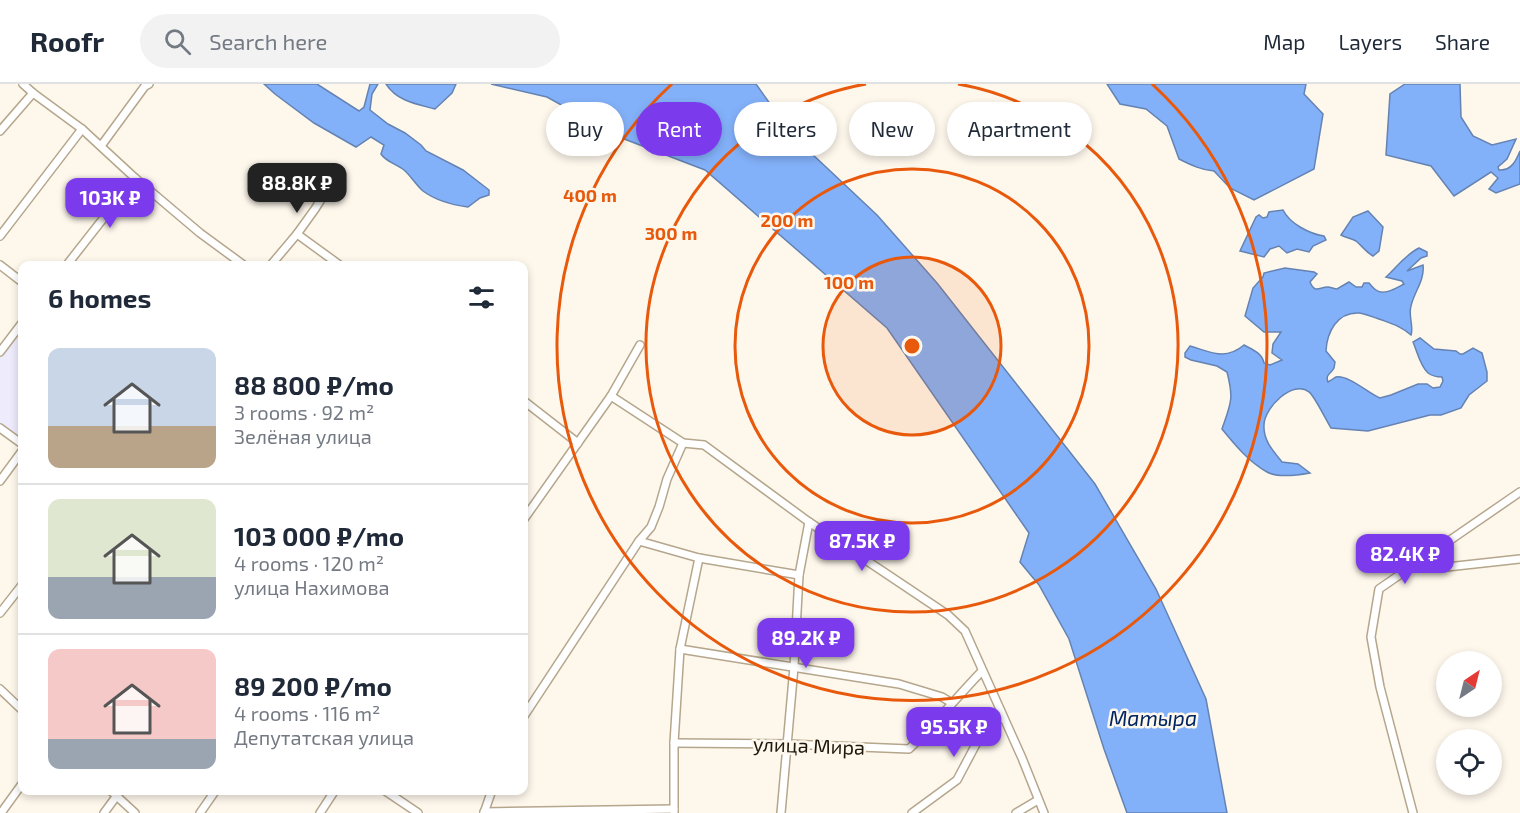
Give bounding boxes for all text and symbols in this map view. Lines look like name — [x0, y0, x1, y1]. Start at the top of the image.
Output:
search box — [140, 14, 560, 68]
text: Roofr — [30, 24, 104, 58]
icon: search — [161, 25, 194, 58]
text: Search here — [209, 28, 327, 54]
text: Map — [1263, 29, 1305, 54]
text: Layers — [1338, 29, 1402, 54]
text: Share — [1435, 29, 1490, 54]
chip: Buy — [546, 102, 624, 156]
chip: Rent — [636, 102, 722, 156]
chip: Filters — [734, 102, 837, 156]
chip: New — [849, 102, 935, 156]
chip: Apartment — [947, 102, 1092, 156]
pin: 88.8K ₽ — [242, 163, 352, 214]
text: 88.8K ₽ — [262, 170, 332, 194]
pin: 103K ₽ — [61, 178, 159, 229]
text: 400 m — [563, 184, 617, 206]
text: 103K ₽ — [79, 185, 141, 209]
text: 200 m — [761, 209, 813, 231]
text: 300 m — [645, 222, 697, 244]
text: 100 m — [824, 271, 874, 293]
icon: filters — [465, 281, 498, 314]
text: 6 homes — [48, 282, 151, 313]
centre of rings — [902, 336, 922, 356]
text: 88 800 ₽/mo — [234, 369, 394, 400]
icon: home — [96, 372, 168, 444]
text: 3 rooms · 92 m² — [234, 400, 374, 424]
text: Зелёная улица — [234, 424, 372, 448]
text: 103 000 ₽/mo — [234, 520, 404, 551]
pin: 87.5K ₽ — [807, 521, 917, 572]
icon: home — [96, 523, 168, 595]
text: 87.5K ₽ — [829, 528, 895, 552]
pin: 82.4K ₽ — [1350, 534, 1460, 585]
text: 82.4K ₽ — [1370, 541, 1440, 565]
text: 4 rooms · 120 m² — [234, 551, 384, 575]
text: улица Нахимова — [234, 575, 390, 599]
pin: 89.2K ₽ — [751, 618, 861, 669]
text: 89.2K ₽ — [771, 625, 841, 649]
north arrow — [1436, 651, 1502, 717]
map controls — [1436, 651, 1502, 795]
text: 89 200 ₽/mo — [234, 670, 392, 701]
icon: home — [96, 673, 168, 745]
text: 4 rooms · 116 m² — [234, 701, 380, 725]
water label: Матыра — [1109, 705, 1197, 730]
pin: 95.5K ₽ — [899, 707, 1009, 758]
text: 95.5K ₽ — [920, 714, 988, 738]
text: Депутатская улица — [234, 725, 414, 749]
button: locate — [1436, 729, 1502, 795]
street label: улица Мира — [752, 731, 866, 760]

